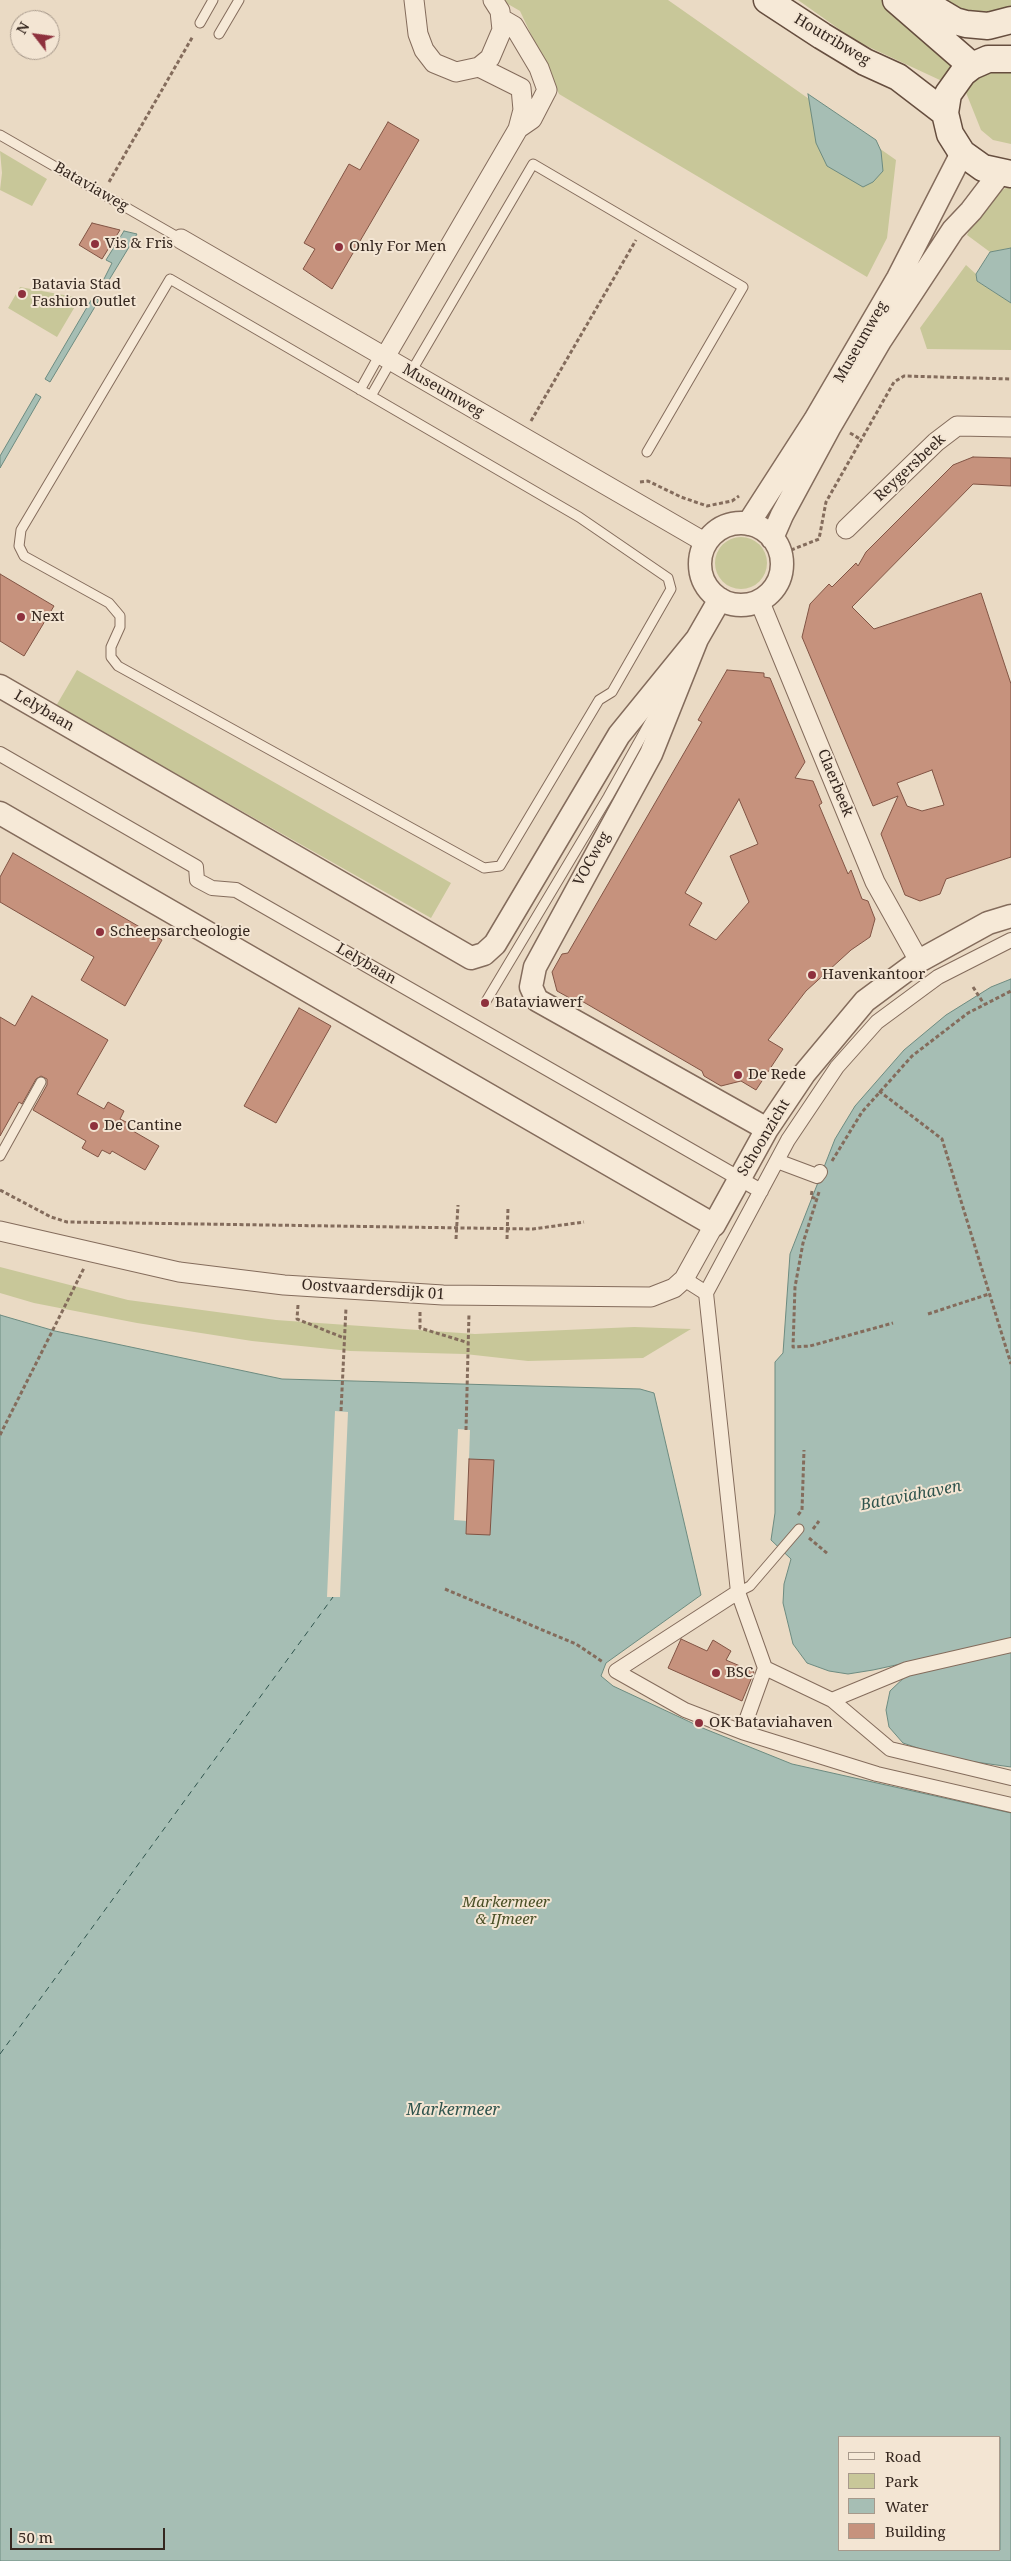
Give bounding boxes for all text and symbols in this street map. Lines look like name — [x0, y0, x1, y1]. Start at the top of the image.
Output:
north arrow — [10, 10, 60, 60]
street label: Houtribweg — [791, 10, 873, 70]
text: N — [11, 18, 33, 37]
street label: Bataviaweg — [51, 158, 131, 216]
place label: Vis & Fris — [105, 235, 173, 253]
marker: Vis & Fris — [89, 238, 101, 250]
place label: Only For Men — [349, 238, 446, 256]
marker: Only For Men — [333, 241, 345, 253]
place label: Batavia Stad Fashion Outlet — [32, 276, 136, 311]
marker: Batavia Stad Fashion Outlet — [16, 288, 28, 300]
street label: Museumweg — [830, 298, 892, 386]
street label: Museumweg — [399, 360, 487, 422]
street label: Reygersbeek — [871, 431, 949, 505]
place label: Next — [31, 608, 64, 626]
marker: Next — [15, 611, 27, 623]
street label: Lelybaan — [11, 687, 77, 735]
street label: Claerbeek — [813, 747, 857, 819]
street label: VOCweg — [570, 829, 614, 889]
place label: Scheepsarcheologie — [110, 923, 250, 941]
marker: Scheepsarcheologie — [94, 926, 106, 938]
street label: Lelybaan — [333, 940, 399, 988]
place label: Havenkantoor — [822, 966, 925, 984]
marker: Havenkantoor — [806, 969, 818, 981]
place label: Bataviawerf — [495, 994, 582, 1012]
marker: Bataviawerf — [479, 997, 491, 1009]
place label: De Rede — [748, 1066, 806, 1084]
marker: De Rede — [732, 1069, 744, 1081]
street label: Schoonzicht — [734, 1096, 794, 1180]
place label: De Cantine — [104, 1117, 182, 1135]
marker: De Cantine — [88, 1120, 100, 1132]
street label: Oostvaardersdijk 01 — [301, 1276, 445, 1304]
water label: Bataviahaven — [859, 1477, 963, 1515]
place label: BSC — [726, 1664, 753, 1682]
marker: BSC — [710, 1667, 722, 1679]
place label: OK Bataviahaven — [709, 1714, 833, 1732]
marker: OK Bataviahaven — [693, 1717, 705, 1729]
park label: Markermeer & IJmeer — [462, 1894, 550, 1929]
water label: Markermeer — [406, 2100, 500, 2120]
legend — [838, 2436, 1001, 2551]
text: Road — [885, 2446, 921, 2466]
text: Park — [885, 2471, 918, 2491]
text: Water — [885, 2496, 928, 2516]
scale bar — [12, 2518, 168, 2550]
text: Building — [885, 2521, 946, 2541]
text: 50 m — [18, 2527, 53, 2547]

